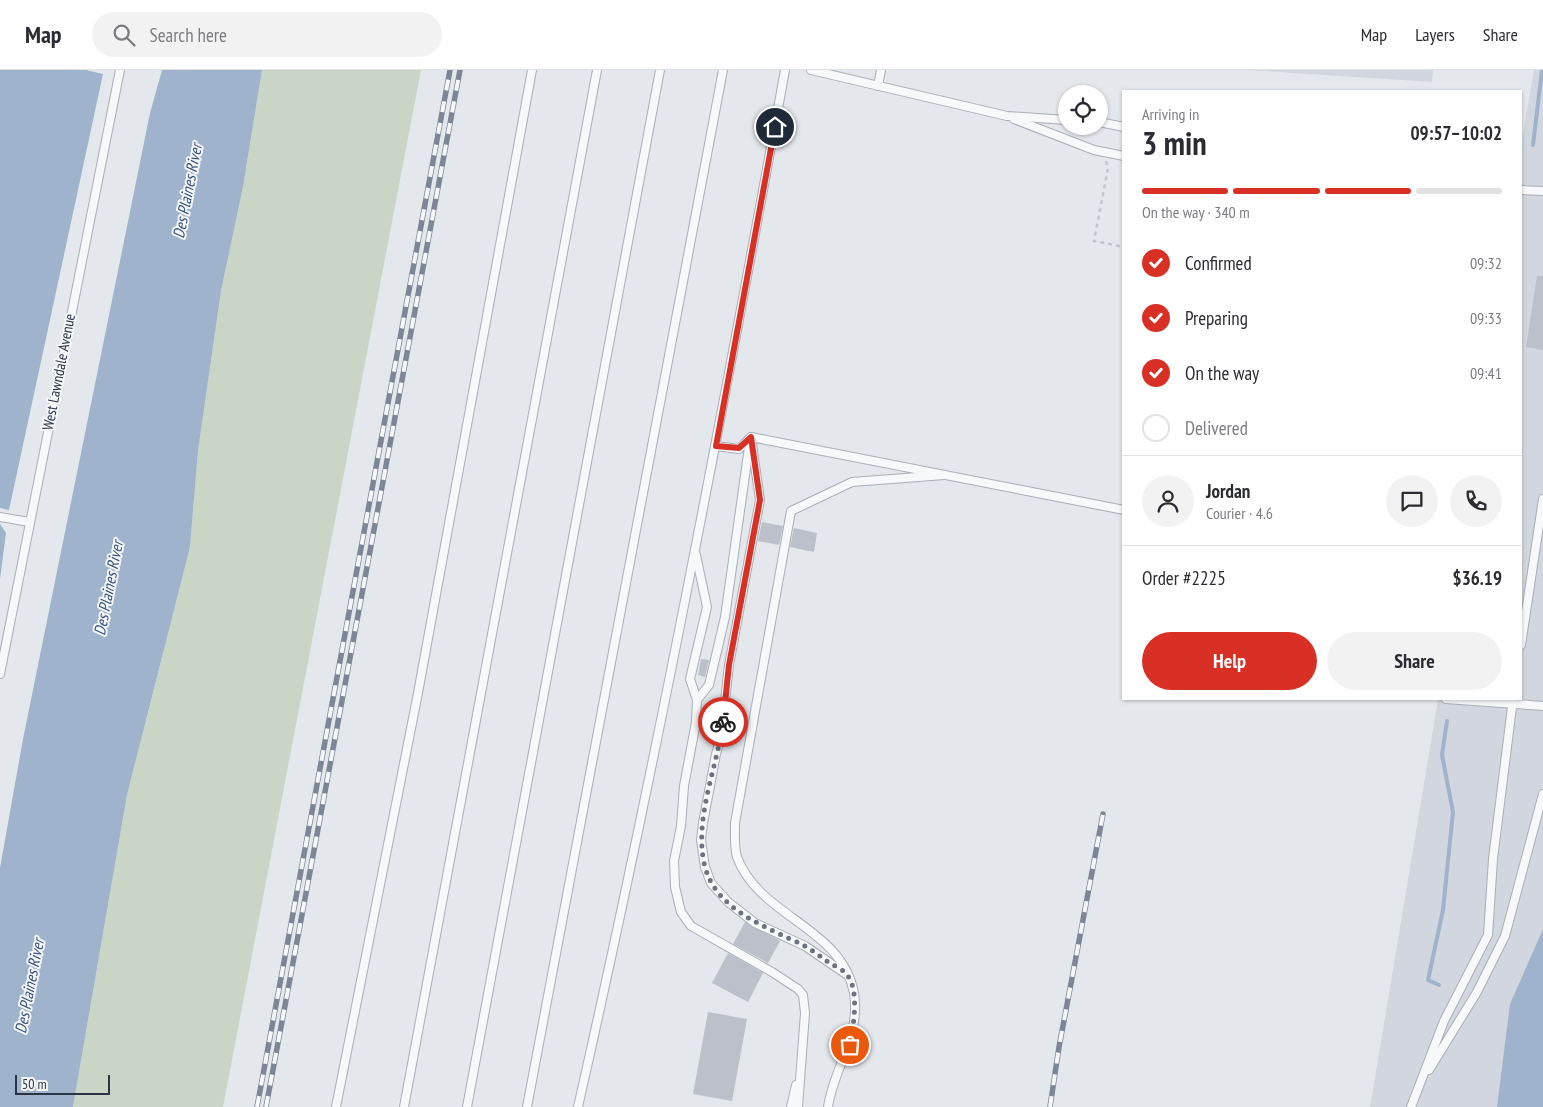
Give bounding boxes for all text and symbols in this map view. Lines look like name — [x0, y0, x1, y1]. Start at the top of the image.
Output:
search box — [92, 12, 442, 57]
text: Map — [25, 19, 62, 50]
icon: search — [110, 21, 138, 49]
text: Search here — [150, 23, 227, 47]
text: Map — [1361, 23, 1387, 46]
text: Layers — [1415, 23, 1455, 46]
text: Share — [1483, 23, 1518, 46]
map controls — [1058, 85, 1108, 135]
button: locate — [1058, 85, 1108, 135]
text: Arriving in — [1142, 104, 1199, 124]
pin — [754, 106, 796, 148]
icon: home — [761, 113, 789, 141]
text: 09:57–10:02 — [1410, 121, 1502, 145]
text: 3 min — [1142, 122, 1207, 164]
water label: Des Plaines River — [168, 140, 206, 240]
text: On the way · 340 m — [1142, 202, 1250, 222]
icon: check — [1142, 249, 1170, 277]
text: Confirmed — [1185, 251, 1252, 275]
text: 09:32 — [1470, 253, 1502, 273]
icon: check — [1142, 304, 1170, 332]
text: Preparing — [1185, 306, 1248, 330]
text: 09:33 — [1470, 308, 1502, 328]
street label: West Lawndale Avenue — [38, 312, 79, 432]
icon: check — [1142, 359, 1170, 387]
text: On the way — [1185, 361, 1259, 385]
text: 09:41 — [1470, 363, 1502, 383]
text: Delivered — [1185, 416, 1248, 440]
button: person — [1142, 475, 1194, 527]
button: chat — [1386, 475, 1438, 527]
button: phone — [1450, 475, 1502, 527]
text: Jordan — [1206, 479, 1250, 503]
text: Courier · 4.6 — [1206, 503, 1273, 523]
water label: Des Plaines River — [89, 537, 127, 637]
text: Order #2225 — [1142, 566, 1226, 590]
text: $36.19 — [1453, 566, 1502, 590]
button: Help — [1142, 632, 1317, 690]
button: Share — [1327, 632, 1502, 690]
courier — [698, 697, 748, 747]
icon: bike — [709, 708, 737, 736]
water label: Des Plaines River — [10, 935, 48, 1035]
pin — [829, 1024, 871, 1066]
icon: bag — [836, 1031, 864, 1059]
scale bar — [15, 1072, 110, 1095]
text: 50 m — [22, 1075, 47, 1093]

